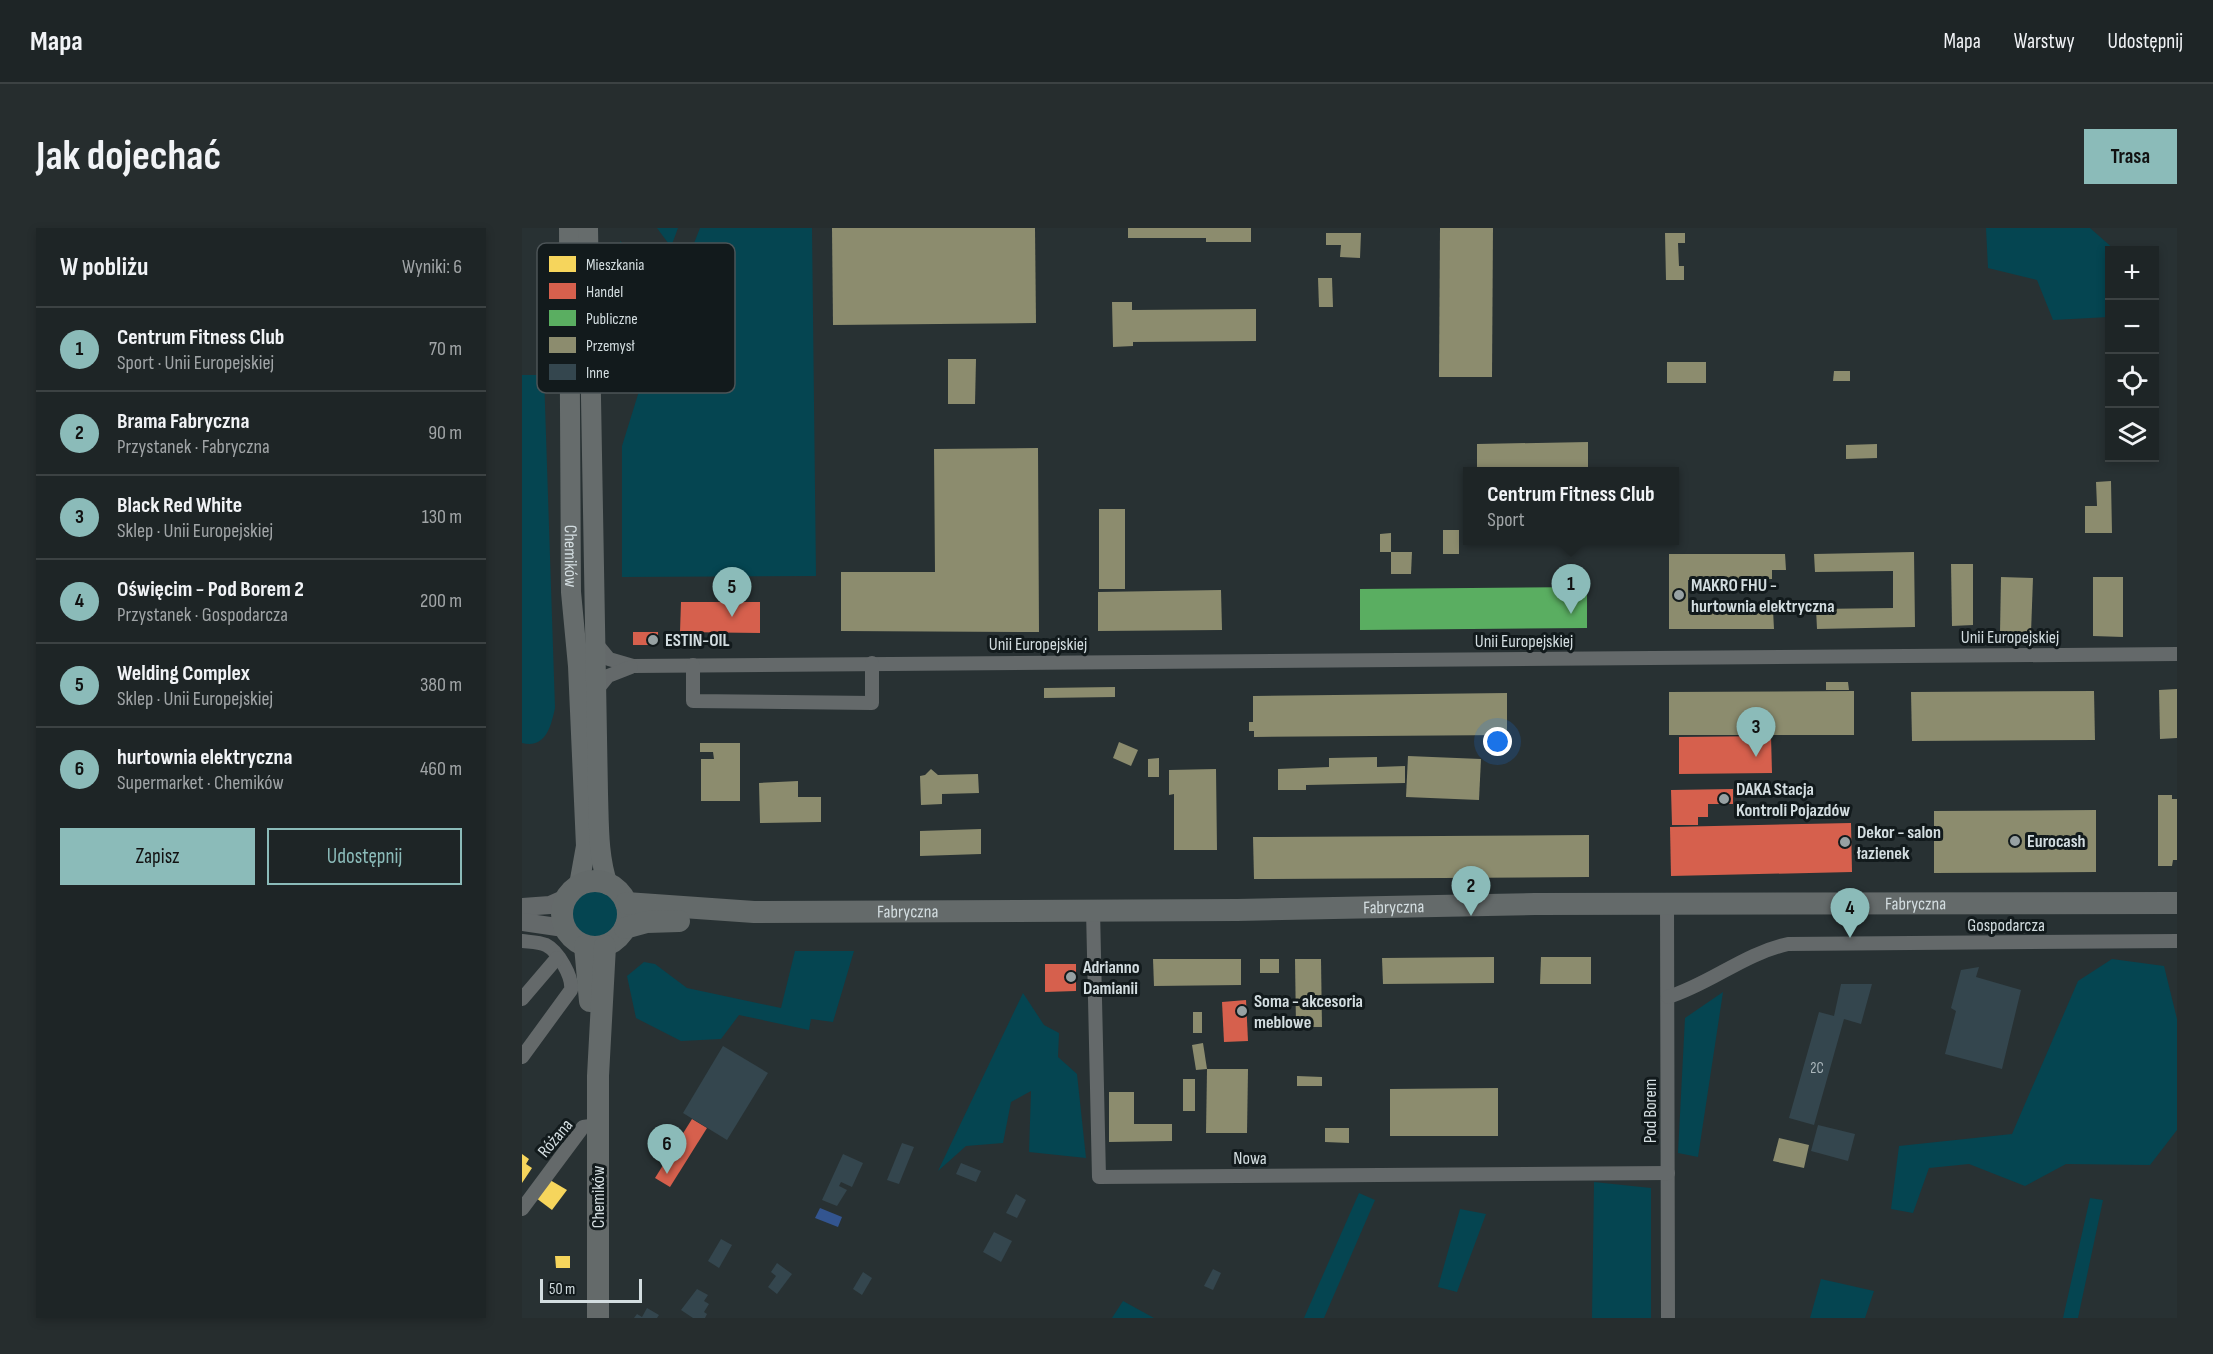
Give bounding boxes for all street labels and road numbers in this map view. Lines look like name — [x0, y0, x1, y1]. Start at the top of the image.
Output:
street label: Chemików — [560, 525, 581, 587]
street label: Unii Europejskiej — [1961, 627, 2059, 648]
street label: Unii Europejskiej — [1475, 631, 1573, 652]
street label: Unii Europejskiej — [989, 634, 1087, 655]
street label: Fabryczna — [1885, 893, 1946, 914]
street label: Fabryczna — [1363, 896, 1425, 918]
street label: Fabryczna — [877, 901, 938, 922]
street label: Gospodarcza — [1967, 915, 2045, 936]
street label: Pod Borem — [1640, 1079, 1661, 1143]
street label: Różana — [533, 1115, 577, 1162]
street label: Nowa — [1233, 1148, 1267, 1169]
street label: Chemików — [588, 1166, 609, 1228]

